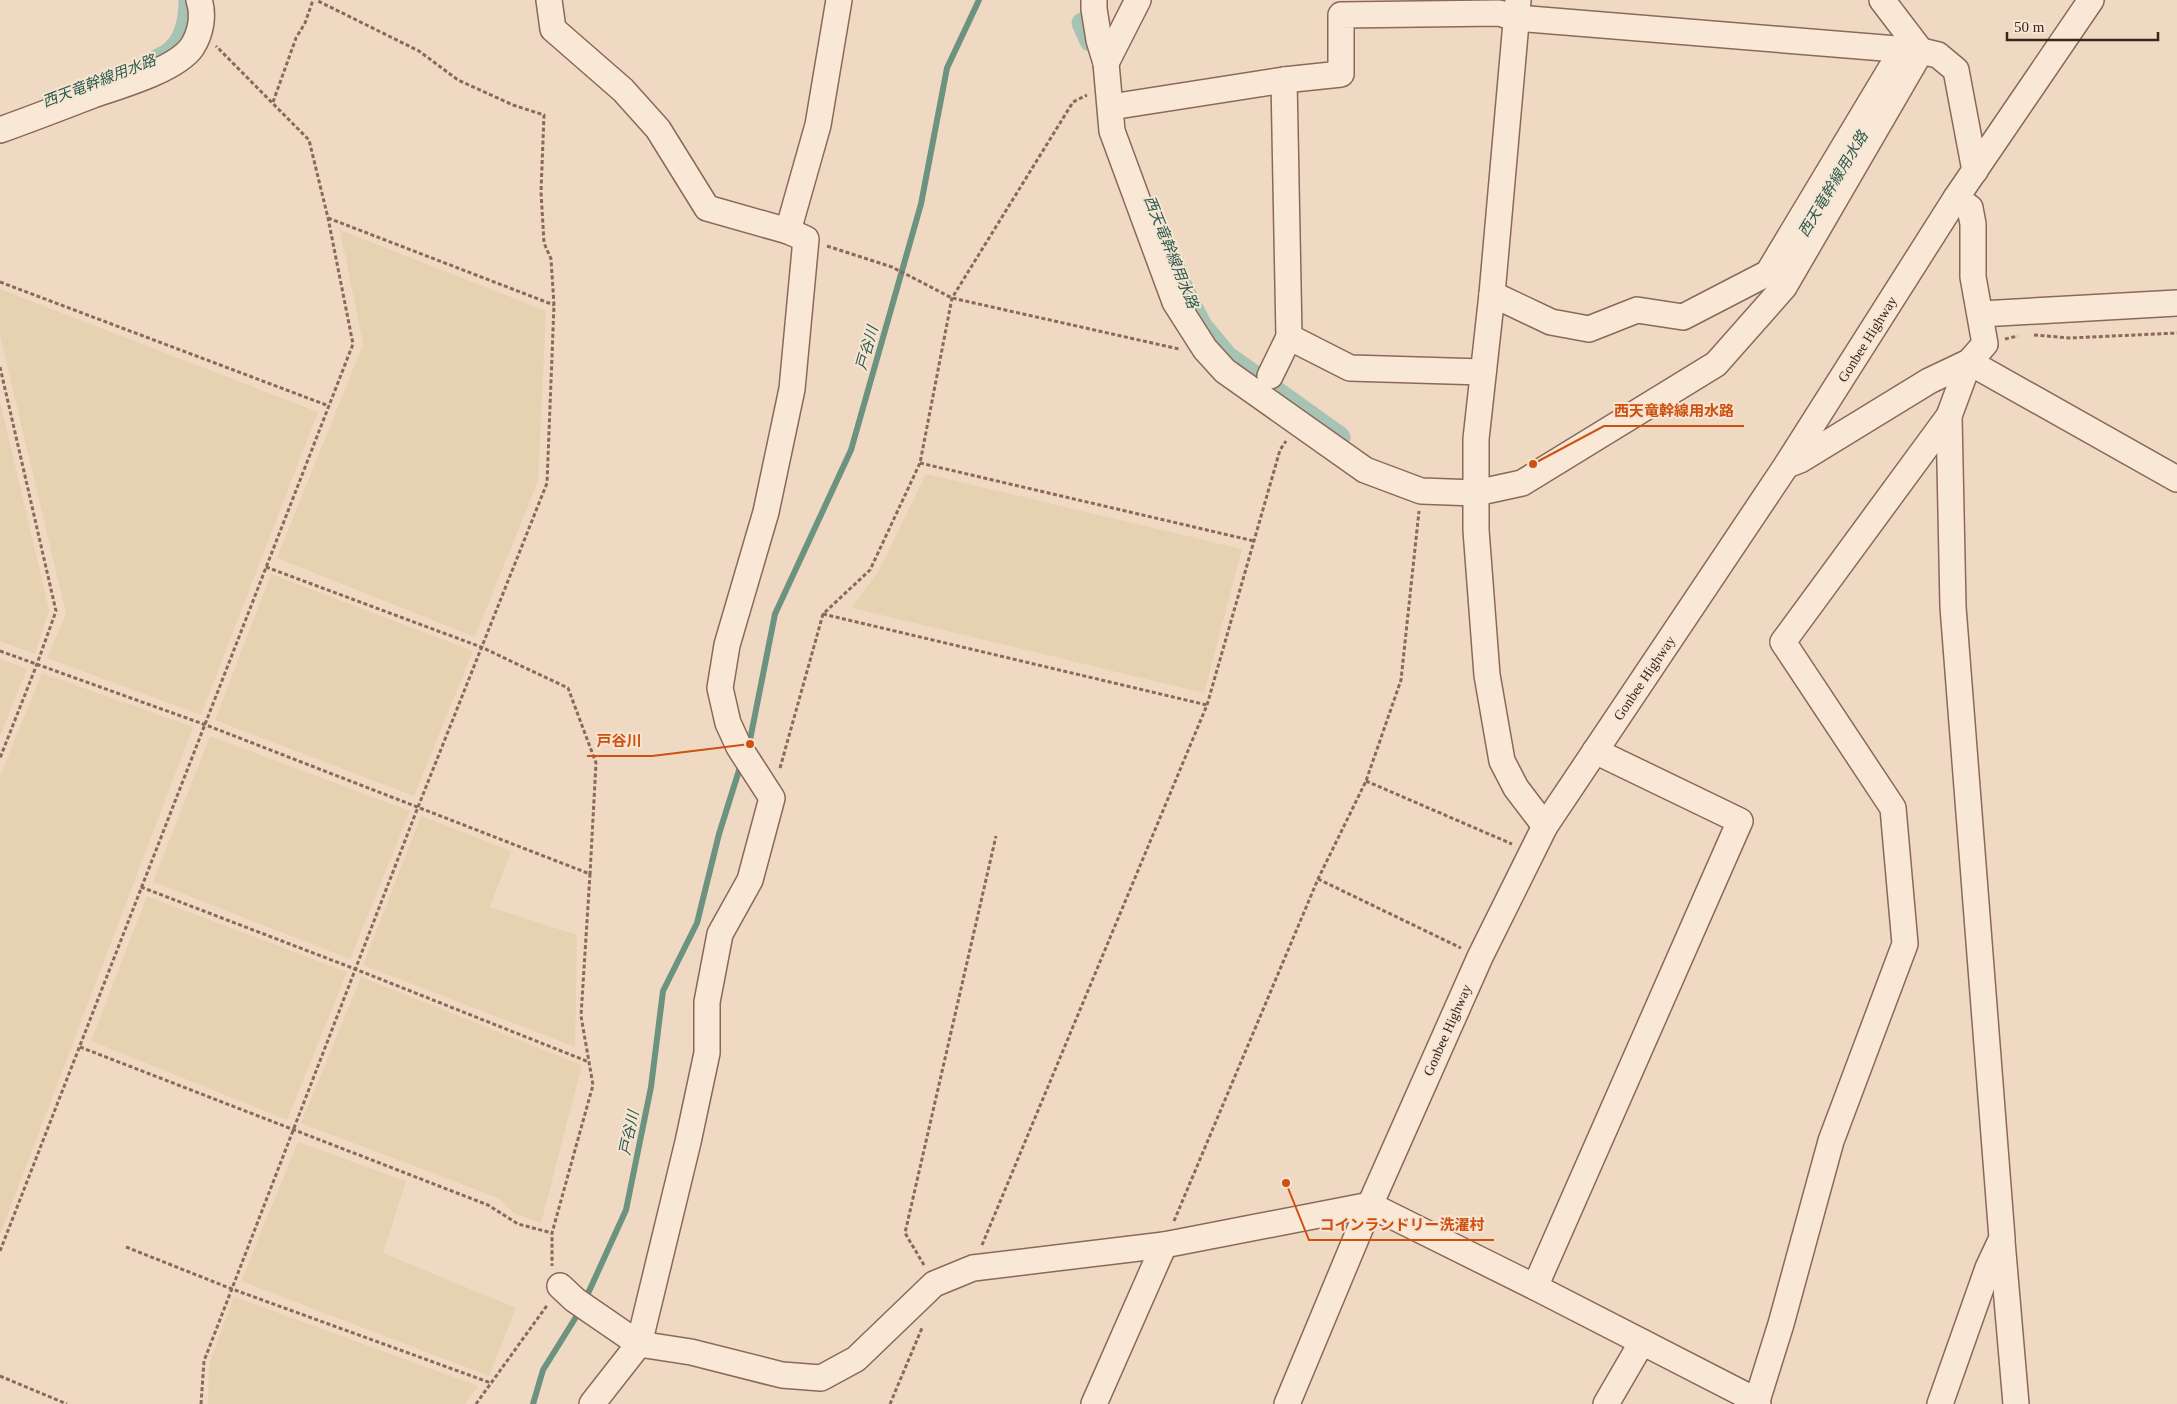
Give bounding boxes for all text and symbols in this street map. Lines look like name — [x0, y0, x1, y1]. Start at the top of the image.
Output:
scale bar — [2007, 10, 2158, 42]
text: 50 m — [2014, 19, 2045, 35]
water label: 西天竜幹線用水路 — [40, 51, 160, 110]
water label: 西天竜幹線用水路 — [1795, 127, 1872, 240]
water label: 西天竜幹線用水路 — [1141, 193, 1202, 312]
street label: Gonbee Highway — [1835, 294, 1900, 385]
water label: 戸谷川 — [853, 322, 881, 372]
callout: 西天竜幹線用水路 — [1604, 396, 1744, 426]
text: 西天竜幹線用水路 — [1614, 403, 1734, 419]
street label: Gonbee Highway — [1611, 633, 1678, 723]
callout: 戸谷川 — [587, 726, 652, 756]
text: 戸谷川 — [596, 733, 642, 749]
street label: Gonbee Highway — [1421, 982, 1474, 1078]
water label: 戸谷川 — [616, 1107, 642, 1157]
callout: コインランドリー洗濯村 — [1309, 1210, 1494, 1240]
text: コインランドリー洗濯村 — [1319, 1216, 1485, 1233]

